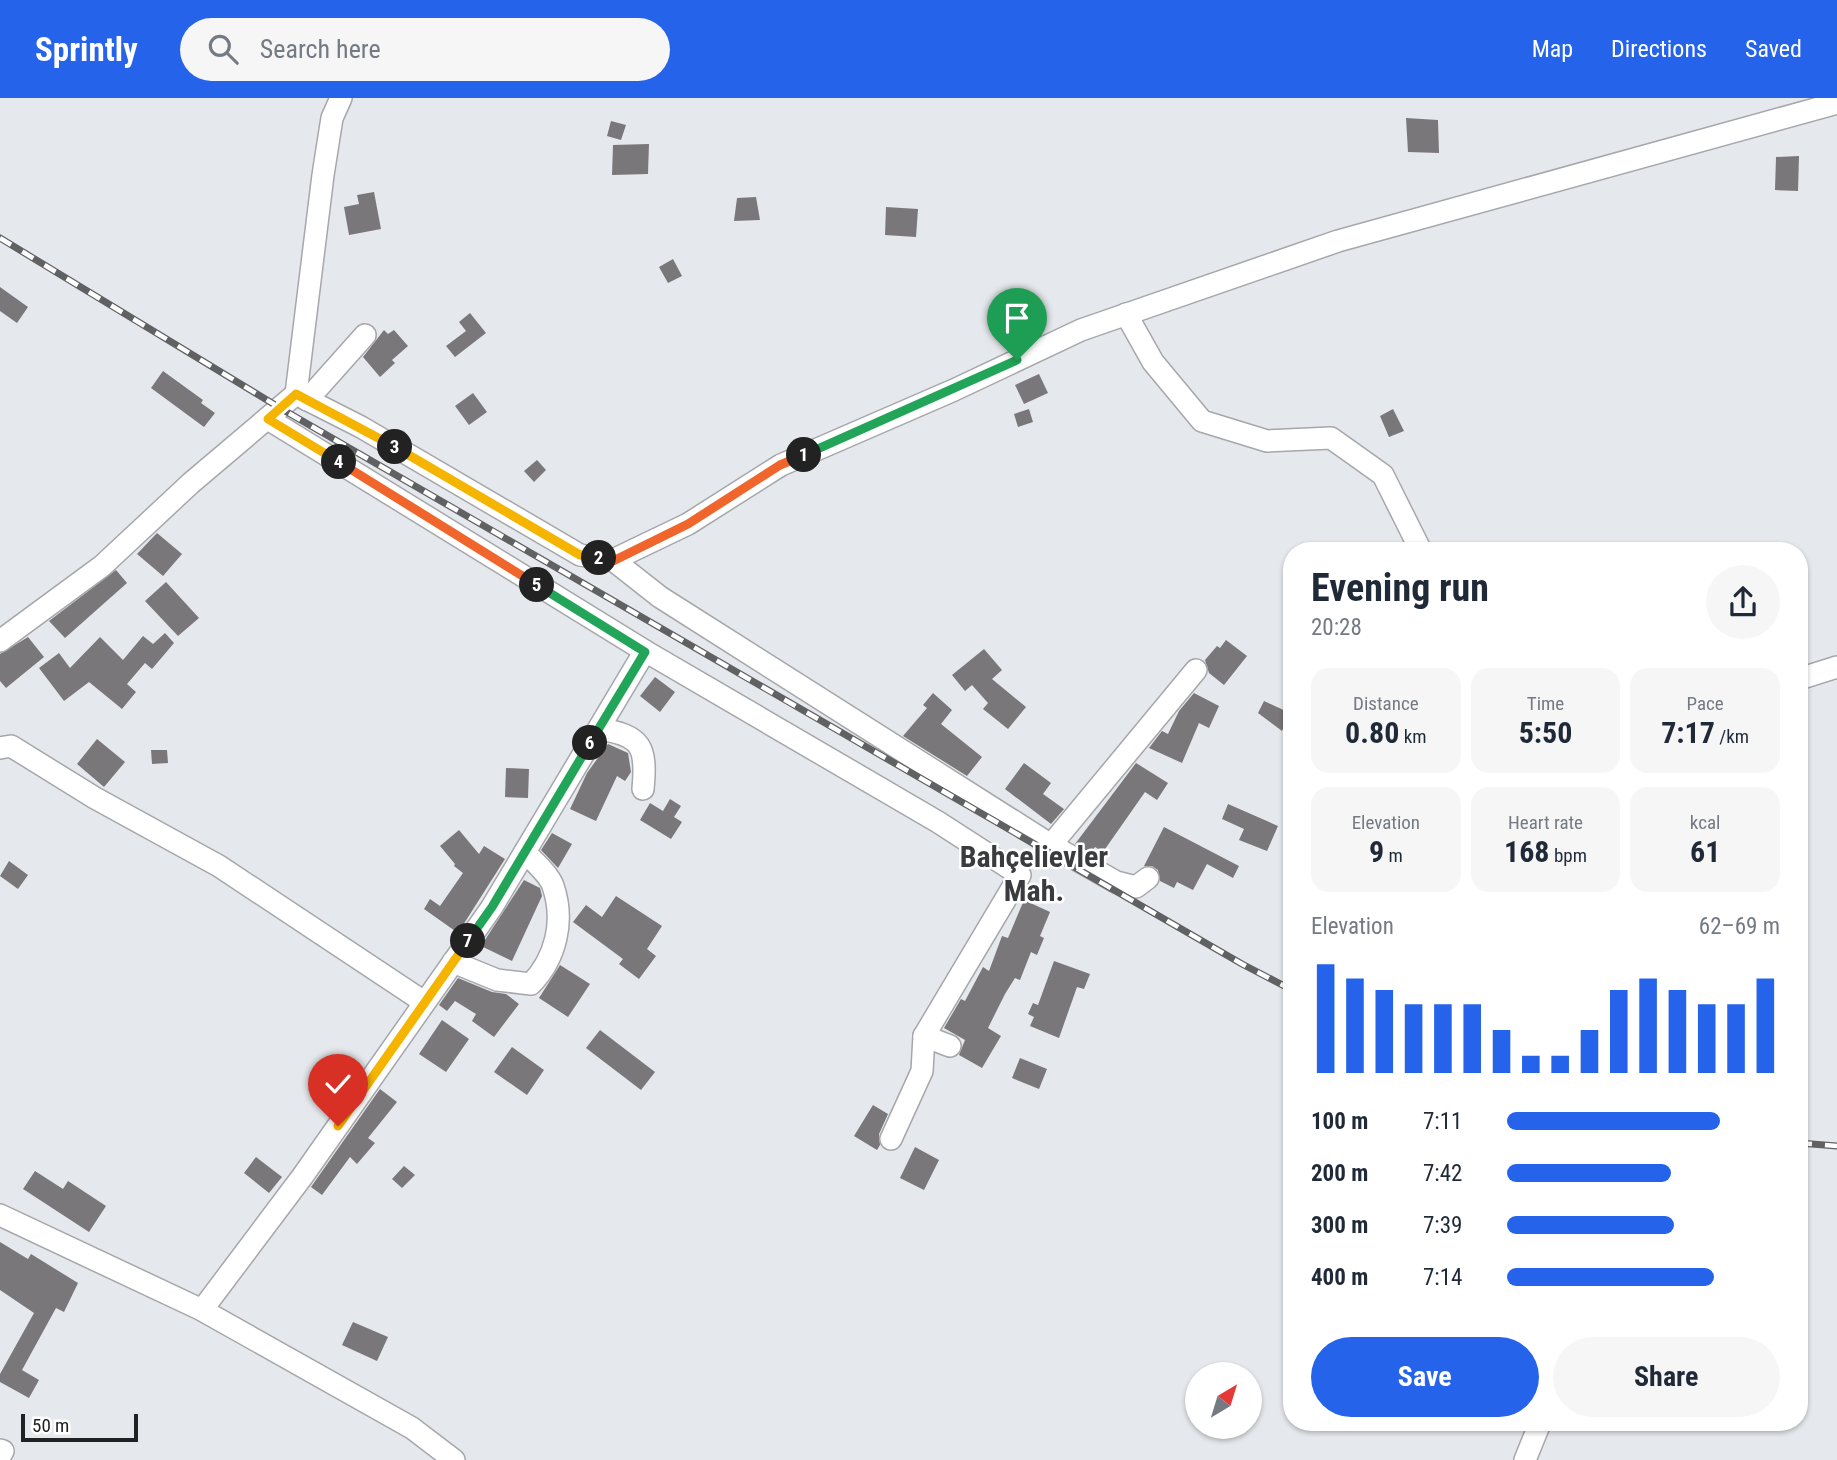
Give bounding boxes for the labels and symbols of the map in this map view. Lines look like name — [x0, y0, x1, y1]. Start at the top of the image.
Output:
pin — [987, 288, 1047, 360]
pin: 3 — [378, 430, 412, 464]
pin: 1 — [786, 438, 822, 472]
pin: 4 — [322, 444, 356, 480]
pin: 2 — [582, 540, 616, 575]
pin: 5 — [520, 568, 554, 602]
pin: 6 — [572, 726, 608, 760]
district label: Bahçelievler Mah. — [960, 839, 1108, 908]
pin: 7 — [450, 924, 486, 958]
pin — [308, 1054, 368, 1126]
north arrow — [1185, 1362, 1262, 1438]
scale bar — [21, 1411, 138, 1443]

